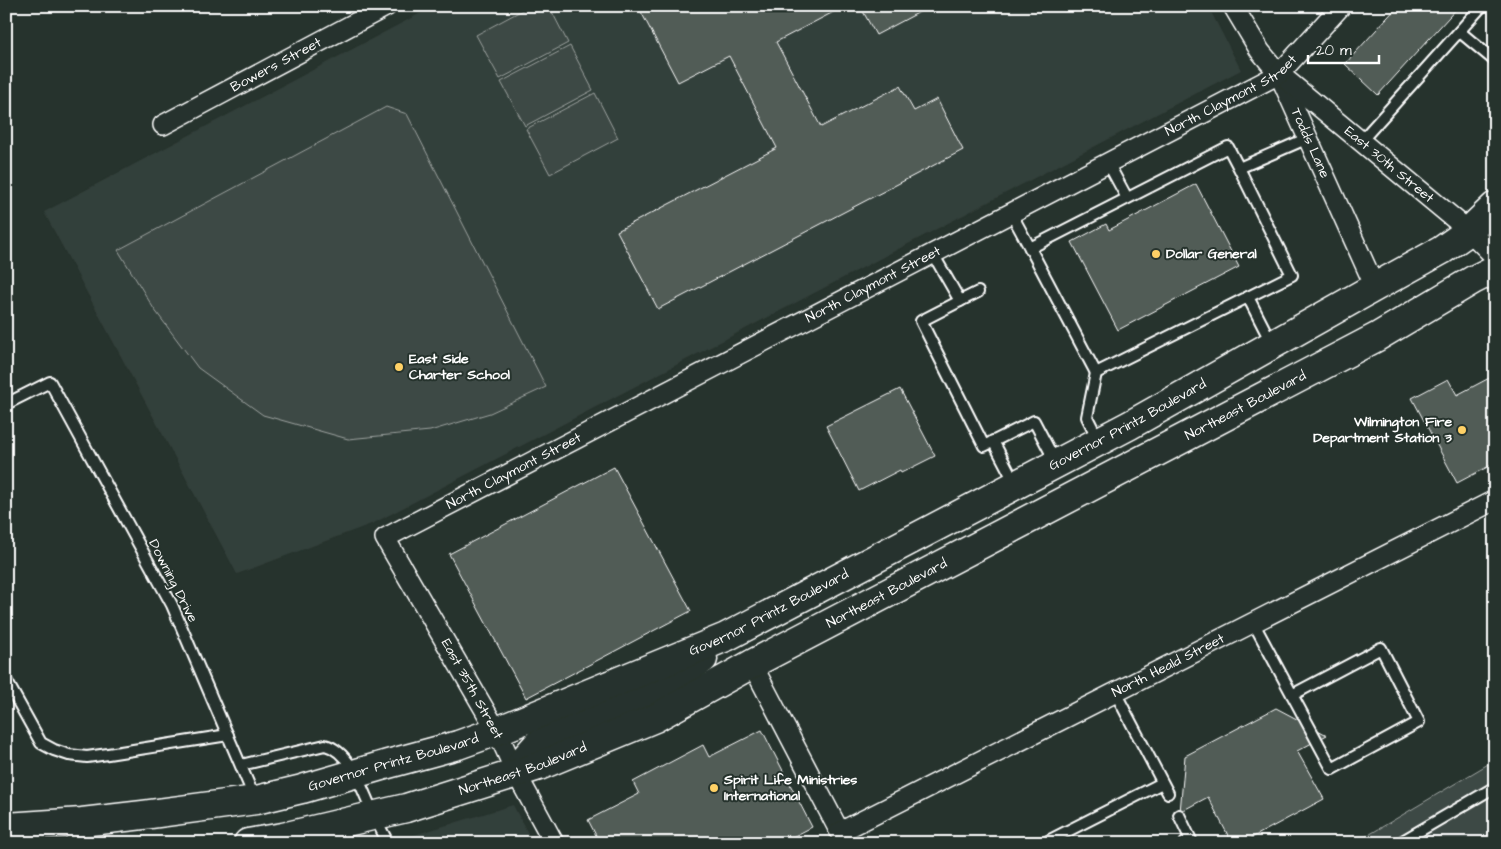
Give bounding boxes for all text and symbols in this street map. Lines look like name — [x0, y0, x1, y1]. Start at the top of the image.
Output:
street label: Bowers Street — [227, 32, 325, 97]
scale bar — [1308, 32, 1380, 64]
text: 20 m — [1316, 40, 1352, 61]
street label: North Claymont Street — [1162, 50, 1302, 141]
street label: Todds Lane — [1286, 105, 1335, 182]
street label: East 30th Street — [1340, 122, 1438, 208]
street label: North Claymont Street — [802, 241, 945, 328]
place label: Dollar General — [1166, 244, 1257, 264]
marker: Dollar General — [1150, 248, 1162, 260]
place label: East Side Charter School — [409, 349, 511, 385]
marker: East Side Charter School — [393, 361, 405, 373]
street label: Northeast Boulevard — [1182, 366, 1310, 446]
street label: Governor Printz Boulevard — [1045, 374, 1210, 476]
place label: Wilmington Fire Department Station 3 — [1313, 412, 1453, 448]
marker: Wilmington Fire Department Station 3 — [1456, 424, 1468, 436]
street label: North Claymont Street — [443, 428, 585, 515]
street label: Downing Drive — [143, 536, 203, 626]
street label: Northeast Boulevard — [823, 554, 951, 633]
street label: Governor Printz Boulevard — [686, 564, 852, 661]
street label: North Heald Street — [1108, 629, 1228, 703]
street label: East 35th Street — [436, 635, 508, 743]
street label: Governor Printz Boulevard — [306, 728, 481, 797]
street label: Northeast Boulevard — [456, 737, 590, 801]
place label: Spirit Life Ministries International — [723, 770, 857, 806]
marker: Spirit Life Ministries International — [708, 782, 720, 794]

